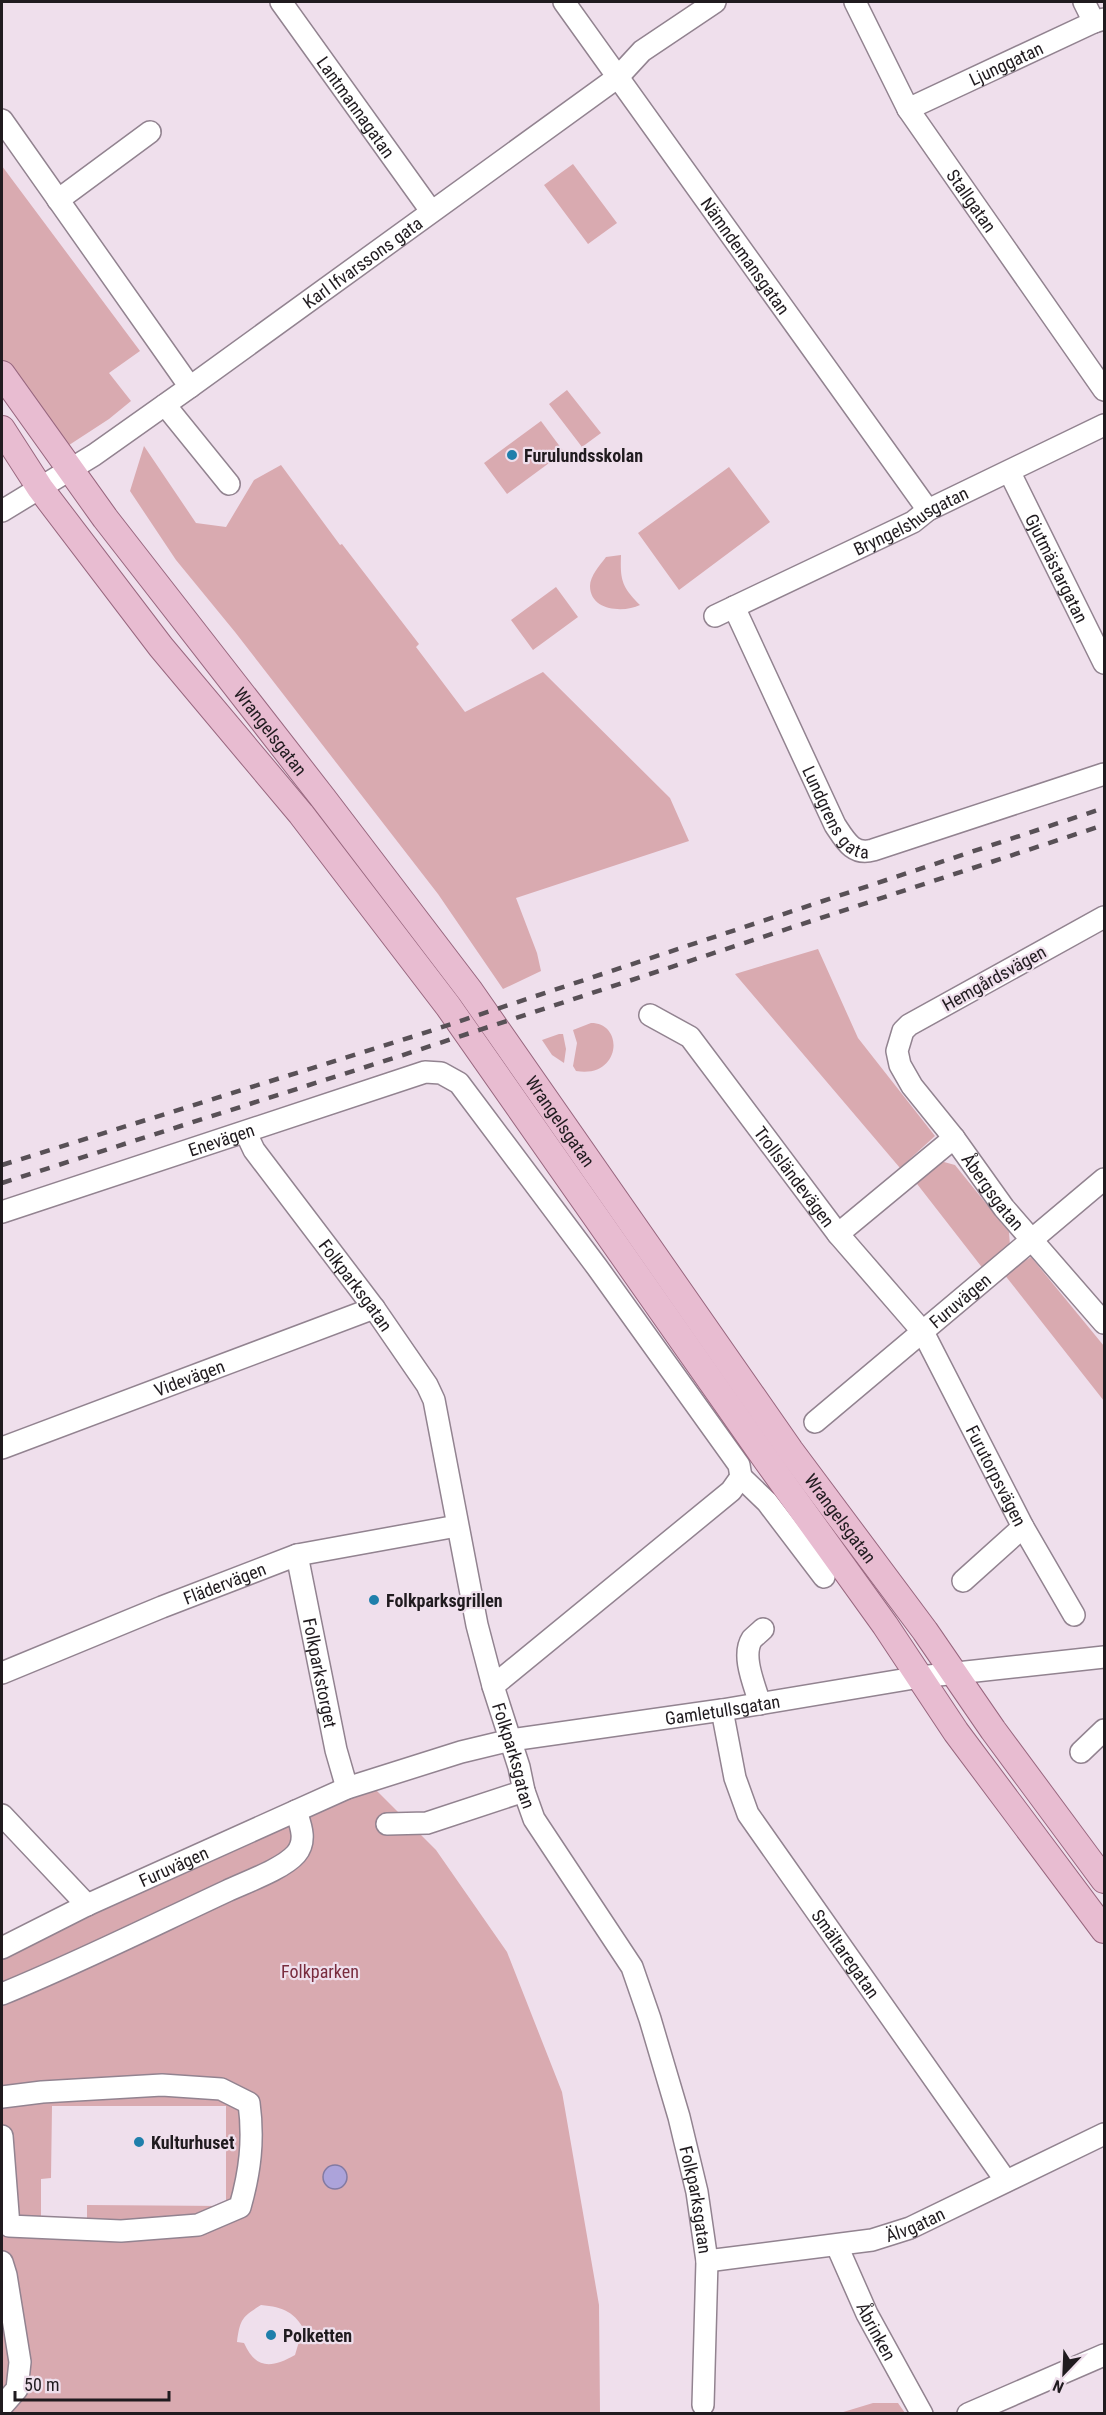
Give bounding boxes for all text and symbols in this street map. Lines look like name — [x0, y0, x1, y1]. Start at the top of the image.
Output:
street label: Ljunggatan — [966, 37, 1046, 90]
street label: Lantmannagatan — [313, 52, 400, 162]
street label: Stallgatan — [943, 165, 1001, 236]
street label: Nämndemansgatan — [697, 193, 795, 318]
street label: Karl Ifvarssons gata — [299, 212, 426, 312]
place label: Furulundsskolan — [524, 445, 643, 466]
marker: Furulundsskolan — [505, 448, 519, 462]
street label: Bryngelshusgatan — [850, 482, 971, 559]
street label: Gjutmästargatan — [1021, 510, 1093, 626]
street label: Wrangelsgatan — [230, 683, 312, 779]
street label: Lundgrens gata — [799, 762, 869, 862]
street label: Hemgårdsvägen — [938, 941, 1050, 1015]
street label: Wrangelsgatan — [522, 1072, 600, 1170]
street label: Enevägen — [186, 1119, 257, 1160]
street label: Trollsländevägen — [750, 1122, 839, 1231]
street label: Åbergsgatan — [958, 1149, 1029, 1234]
street label: Folkparksgatan — [315, 1235, 397, 1335]
street label: Furuvägen — [925, 1269, 995, 1332]
street label: Videvägen — [151, 1355, 227, 1400]
street label: Furutorpsvägen — [962, 1422, 1031, 1529]
street label: Wrangelsgatan — [801, 1469, 881, 1567]
street label: Flädervägen — [180, 1558, 269, 1608]
place label: Folkparksgrillen — [386, 1590, 503, 1611]
marker: Folkparksgrillen — [367, 1593, 381, 1607]
street label: Folkparkstorget — [299, 1616, 342, 1729]
street label: Gamletullsgatan — [664, 1690, 782, 1728]
street label: Folkparksgatan — [488, 1700, 540, 1811]
street label: Furuvägen — [136, 1841, 211, 1891]
street label: Smältaregatan — [808, 1905, 884, 2002]
park label: Folkparken — [281, 1961, 359, 1982]
place label: Kulturhuset — [151, 2132, 235, 2153]
marker: Kulturhuset — [132, 2135, 146, 2149]
street label: Folkparksgatan — [676, 2144, 716, 2255]
street label: Älvgatan — [883, 2202, 948, 2246]
street label: Åbrinken — [853, 2299, 901, 2364]
place label: Polketten — [283, 2325, 352, 2346]
marker: Polketten — [264, 2328, 278, 2342]
north arrow — [1034, 2343, 1094, 2403]
scale bar — [15, 2364, 170, 2402]
text: 50 m — [24, 2374, 59, 2395]
text: N — [1050, 2376, 1067, 2397]

